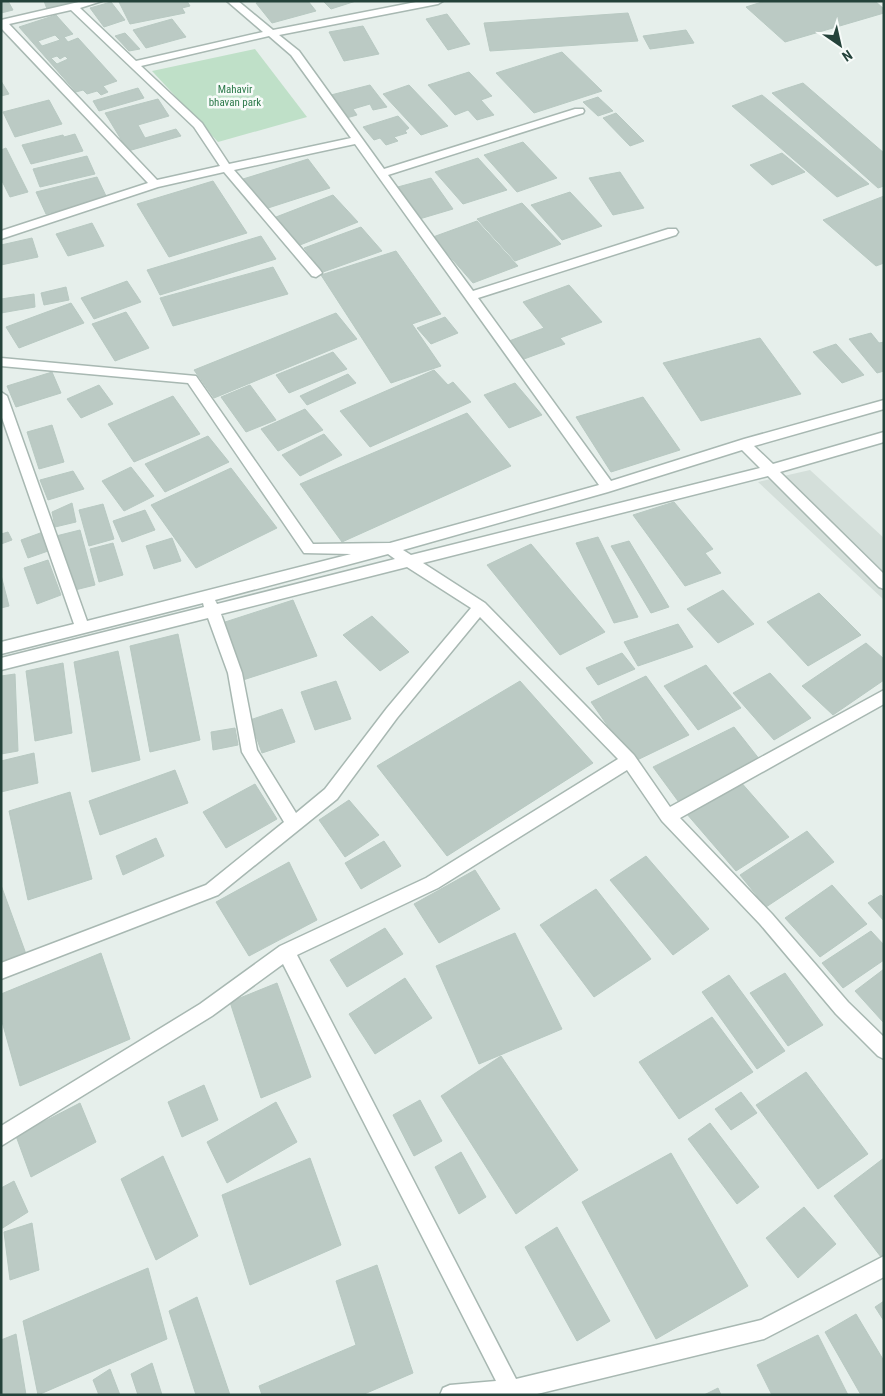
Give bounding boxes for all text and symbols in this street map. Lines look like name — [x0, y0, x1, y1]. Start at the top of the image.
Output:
north arrow — [815, 20, 865, 70]
text: N — [839, 47, 855, 65]
park label: Mahavir bhavan park — [209, 83, 261, 109]

